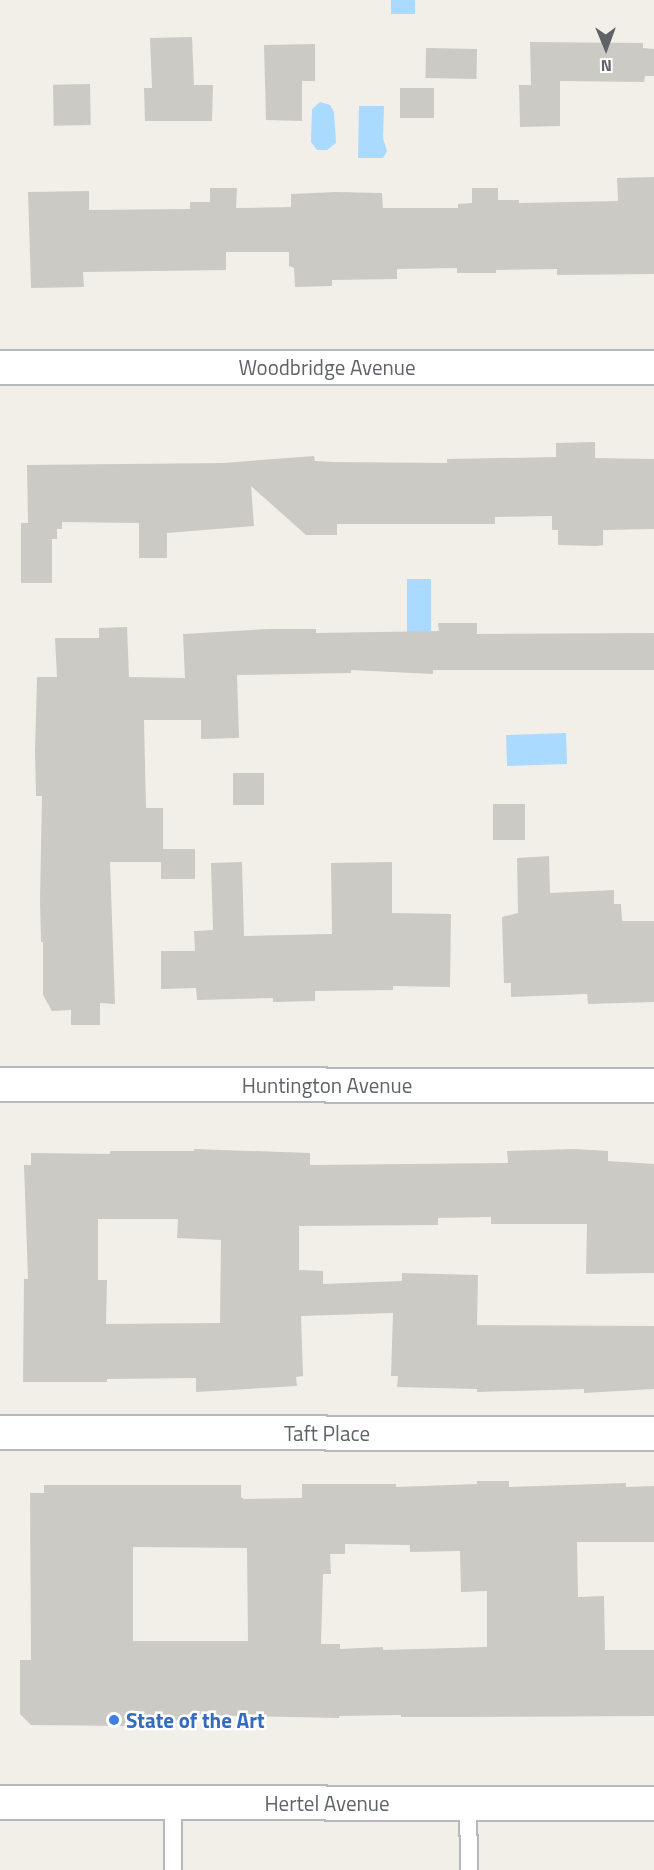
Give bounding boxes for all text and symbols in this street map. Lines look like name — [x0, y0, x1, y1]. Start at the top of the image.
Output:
north arrow — [576, 18, 636, 78]
text: N — [601, 54, 612, 78]
street label: Woodbridge Avenue — [238, 354, 416, 380]
street label: Huntington Avenue — [242, 1072, 412, 1098]
street label: Taft Place — [284, 1420, 370, 1446]
place label: State of the Art — [126, 1707, 265, 1733]
marker: State of the Art — [107, 1713, 121, 1727]
street label: Hertel Avenue — [264, 1790, 390, 1816]

